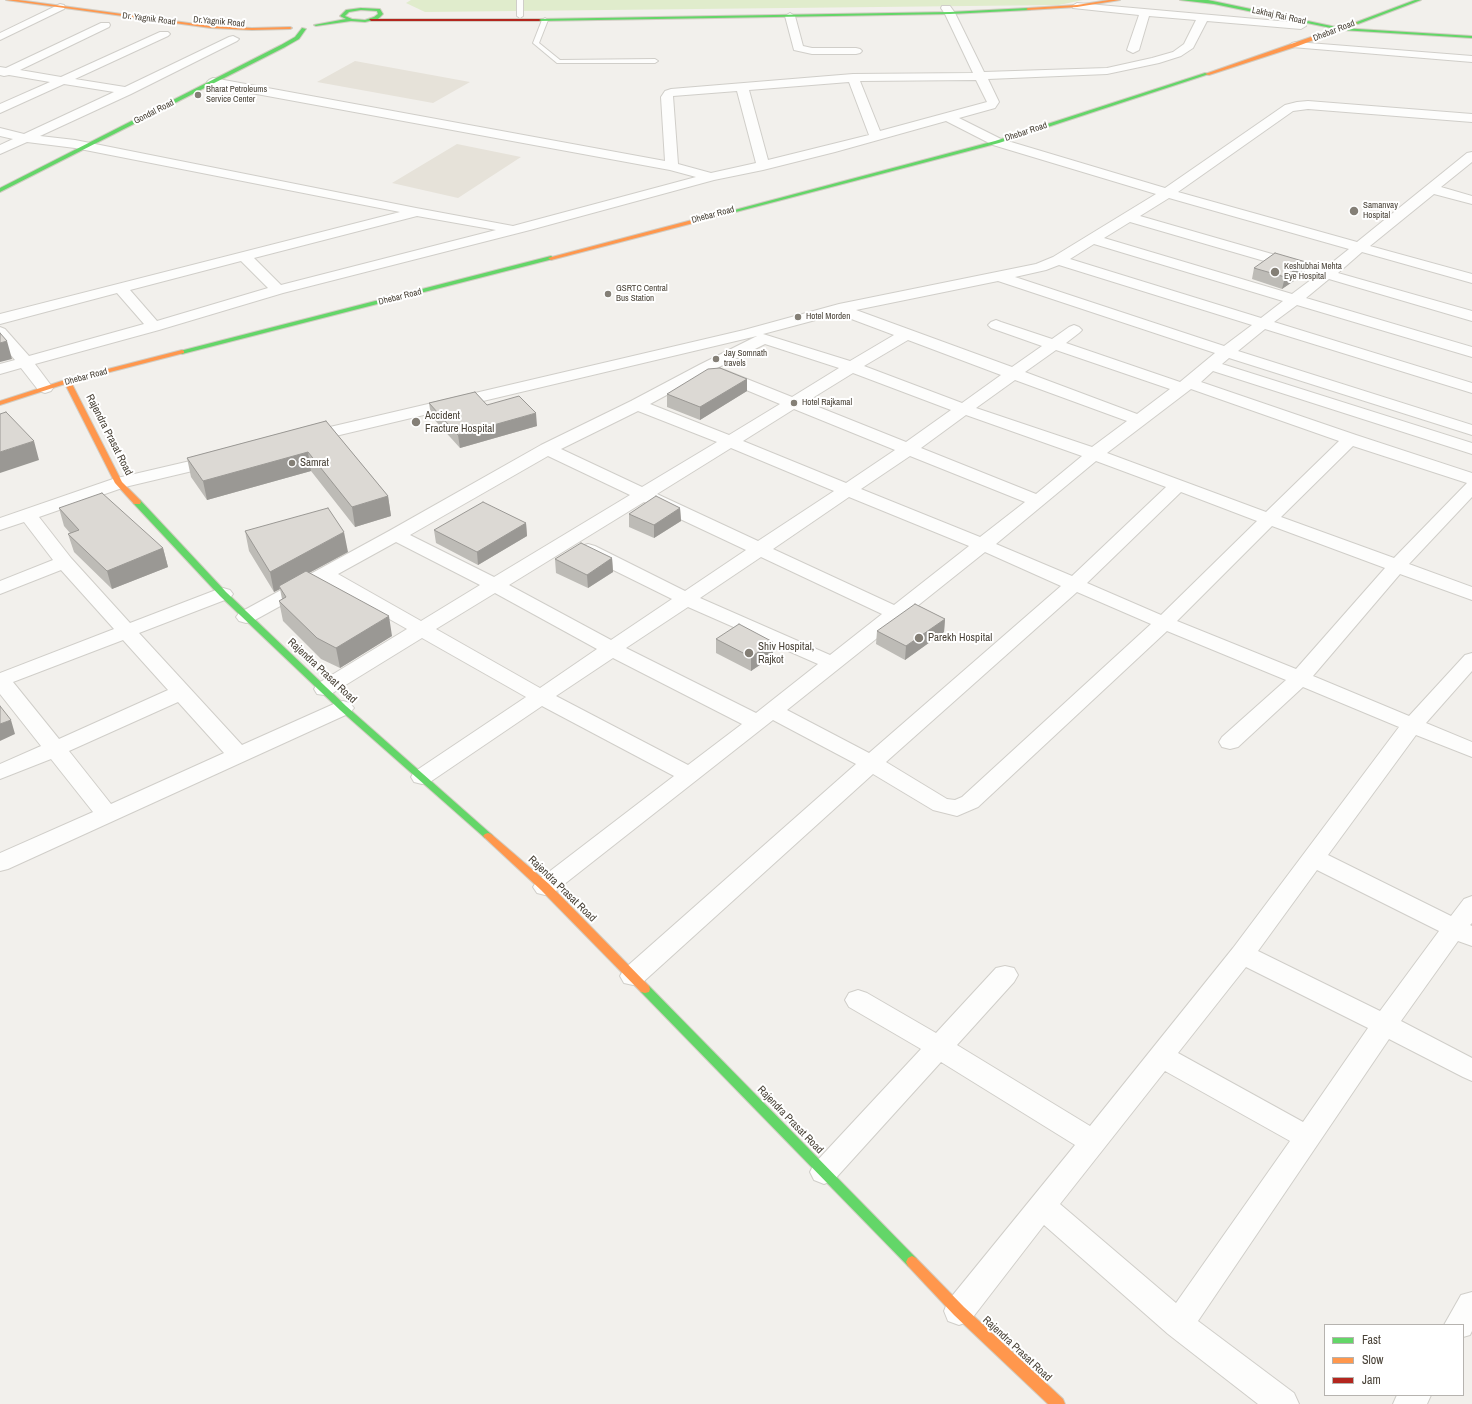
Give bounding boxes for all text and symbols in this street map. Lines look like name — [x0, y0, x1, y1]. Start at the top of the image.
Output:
street label: Lakhaj Rai Road — [1251, 5, 1307, 27]
street label: Dr. Yagnik Road — [122, 10, 176, 28]
street label: Dr.Yagnik Road — [193, 14, 245, 30]
street label: Dhebar Road — [1312, 18, 1356, 44]
place label: Bharat Petroleums Service Center — [206, 85, 267, 106]
marker: Bharat Petroleums Service Center — [193, 90, 203, 100]
street label: Gondal Road — [132, 97, 176, 127]
street label: Dhebar Road — [1003, 120, 1049, 144]
place label: Samanvay Hospital — [1363, 201, 1398, 222]
street label: Dhebar Road — [690, 204, 736, 226]
marker: Samanvay Hospital — [1348, 205, 1360, 217]
place label: Keshubhai Mehta Eye Hospital — [1284, 262, 1342, 283]
marker: Keshubhai Mehta Eye Hospital — [1269, 266, 1281, 278]
place label: GSRTC Central Bus Station — [616, 284, 668, 305]
street label: Dhebar Road — [377, 286, 423, 308]
marker: GSRTC Central Bus Station — [603, 289, 613, 299]
marker: Hotel Morden — [793, 312, 803, 322]
place label: Hotel Morden — [806, 312, 850, 322]
place label: Jay Somnath travels — [724, 349, 767, 370]
marker: Jay Somnath travels — [711, 354, 721, 364]
street label: Dhebar Road — [63, 366, 109, 388]
street label: Rajendra Prasat Road — [83, 392, 135, 478]
marker: Hotel Rajkamal — [789, 398, 799, 408]
place label: Hotel Rajkamal — [802, 398, 852, 408]
place label: Accident Fracture Hospital — [425, 409, 494, 435]
marker: Accident Fracture Hospital — [410, 416, 422, 428]
place label: Samrat — [300, 456, 329, 470]
marker: Samrat — [287, 458, 297, 468]
place label: Parekh Hospital — [928, 631, 992, 645]
marker: Parekh Hospital — [913, 632, 925, 644]
street label: Rajendra Prasat Road — [285, 636, 359, 706]
place label: Shiv Hospital, Rajkot — [758, 640, 814, 666]
marker: Shiv Hospital, Rajkot — [743, 647, 755, 659]
street label: Rajendra Prasat Road — [525, 853, 599, 925]
street label: Rajendra Prasat Road — [754, 1083, 826, 1157]
street label: Rajendra Prasat Road — [980, 1314, 1054, 1384]
legend — [1324, 1324, 1464, 1396]
text: Fast — [1362, 1332, 1381, 1348]
text: Slow — [1362, 1352, 1383, 1368]
text: Jam — [1362, 1372, 1381, 1388]

